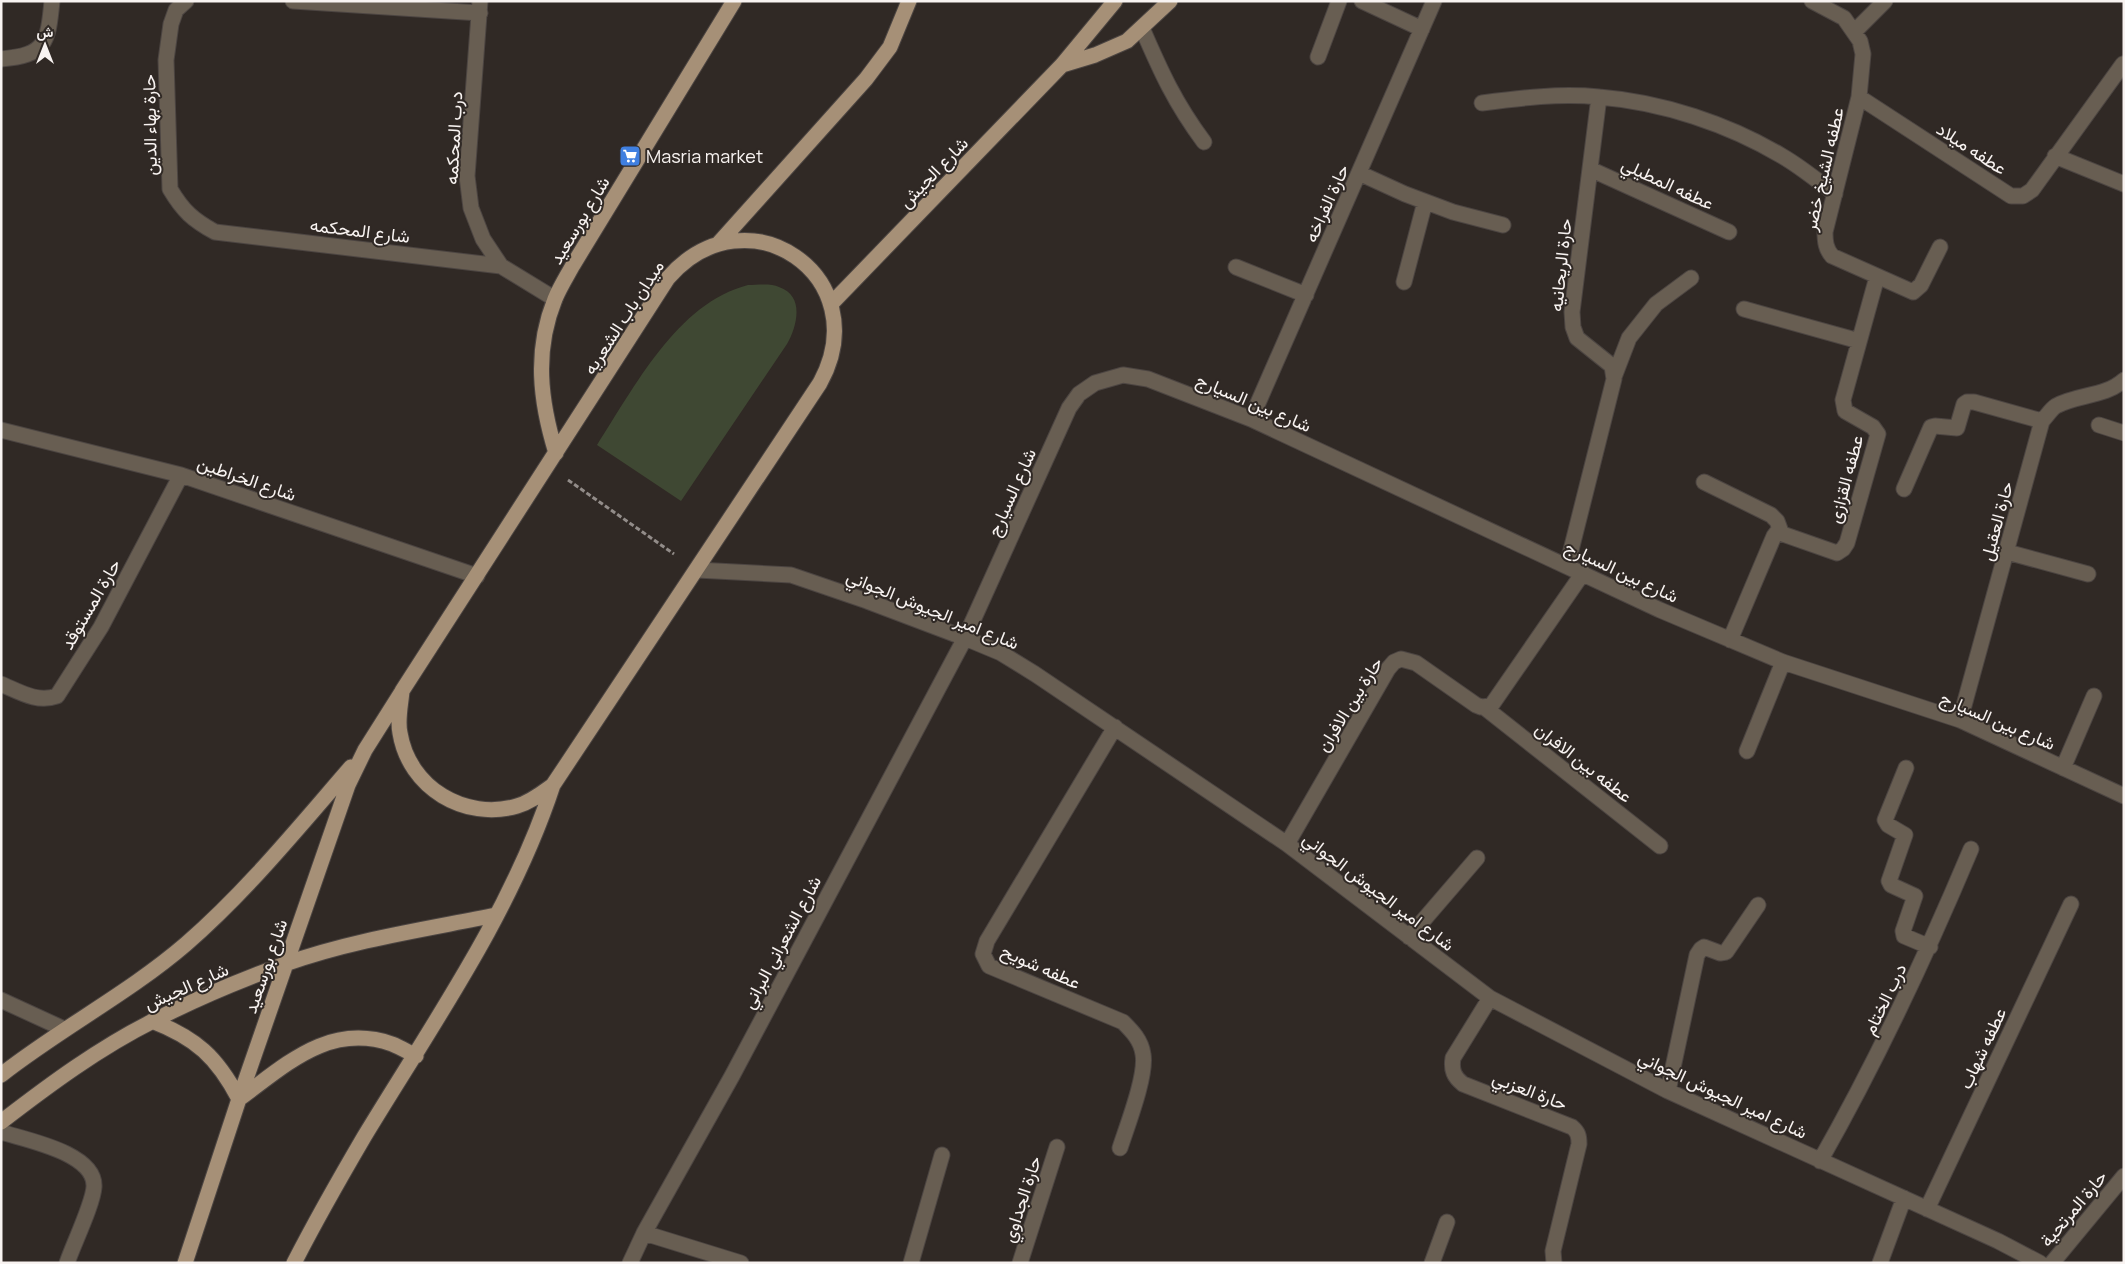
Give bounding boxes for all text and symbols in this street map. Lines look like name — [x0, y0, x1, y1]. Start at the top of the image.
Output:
north arrow — [20, 20, 70, 70]
text: ش — [37, 22, 54, 41]
street label: حارة بهاء الدين — [136, 74, 162, 176]
street label: درب المحكمه — [439, 91, 467, 185]
street label: عطفه الشيخ خضر — [1797, 105, 1850, 234]
street label: عطفه ميلاد — [1932, 116, 2012, 180]
street label: شارع الجيش — [893, 131, 974, 213]
supermarket icon: Masria market — [618, 144, 642, 168]
place label: Masria market — [646, 144, 763, 168]
street label: عطفه المطيلي — [1616, 151, 1718, 218]
street label: حارة الفراخه — [1298, 160, 1354, 246]
street label: شارع بورسعيد — [543, 172, 616, 269]
street label: شارع المحكمه — [308, 212, 411, 249]
street label: حارة الريحانيه — [1543, 217, 1577, 313]
street label: ميدان باب الشعريه — [577, 255, 669, 379]
street label: شارع بين السيارج — [1192, 367, 1315, 438]
street label: عطفه القزازى — [1822, 432, 1868, 526]
street label: شارع السيارج — [981, 444, 1042, 540]
street label: شارع الخراطين — [194, 450, 300, 507]
street label: حارة العقيل — [1974, 479, 2018, 563]
street label: شارع بين السيارج — [1561, 534, 1683, 609]
street label: حارة المستوقد — [54, 554, 126, 654]
street label: شارع امير الجيوش الجواني — [842, 563, 1023, 658]
street label: حارة بين الافران — [1310, 652, 1388, 756]
street label: شارع بين السيارج — [1936, 685, 2059, 756]
street label: عطفه بين الافران — [1530, 716, 1638, 808]
street label: شارع امير الجيوش الجواني — [1296, 826, 1460, 959]
street label: شارع الشعراني البراني — [736, 871, 830, 1015]
street label: شارع بورسعيد — [238, 916, 293, 1017]
street label: عطفه شويح — [997, 938, 1085, 995]
street label: شارع الجيش — [140, 957, 233, 1016]
street label: درب الختام — [1856, 959, 1912, 1039]
street label: عطفه شهاب — [1953, 1003, 2011, 1093]
street label: شارع امير الجيوش الجواني — [1633, 1044, 1811, 1147]
street label: حارة العزبي — [1488, 1065, 1571, 1119]
street label: حارة الجداوي — [996, 1153, 1050, 1247]
street label: حارة المرتحية — [2034, 1165, 2112, 1251]

